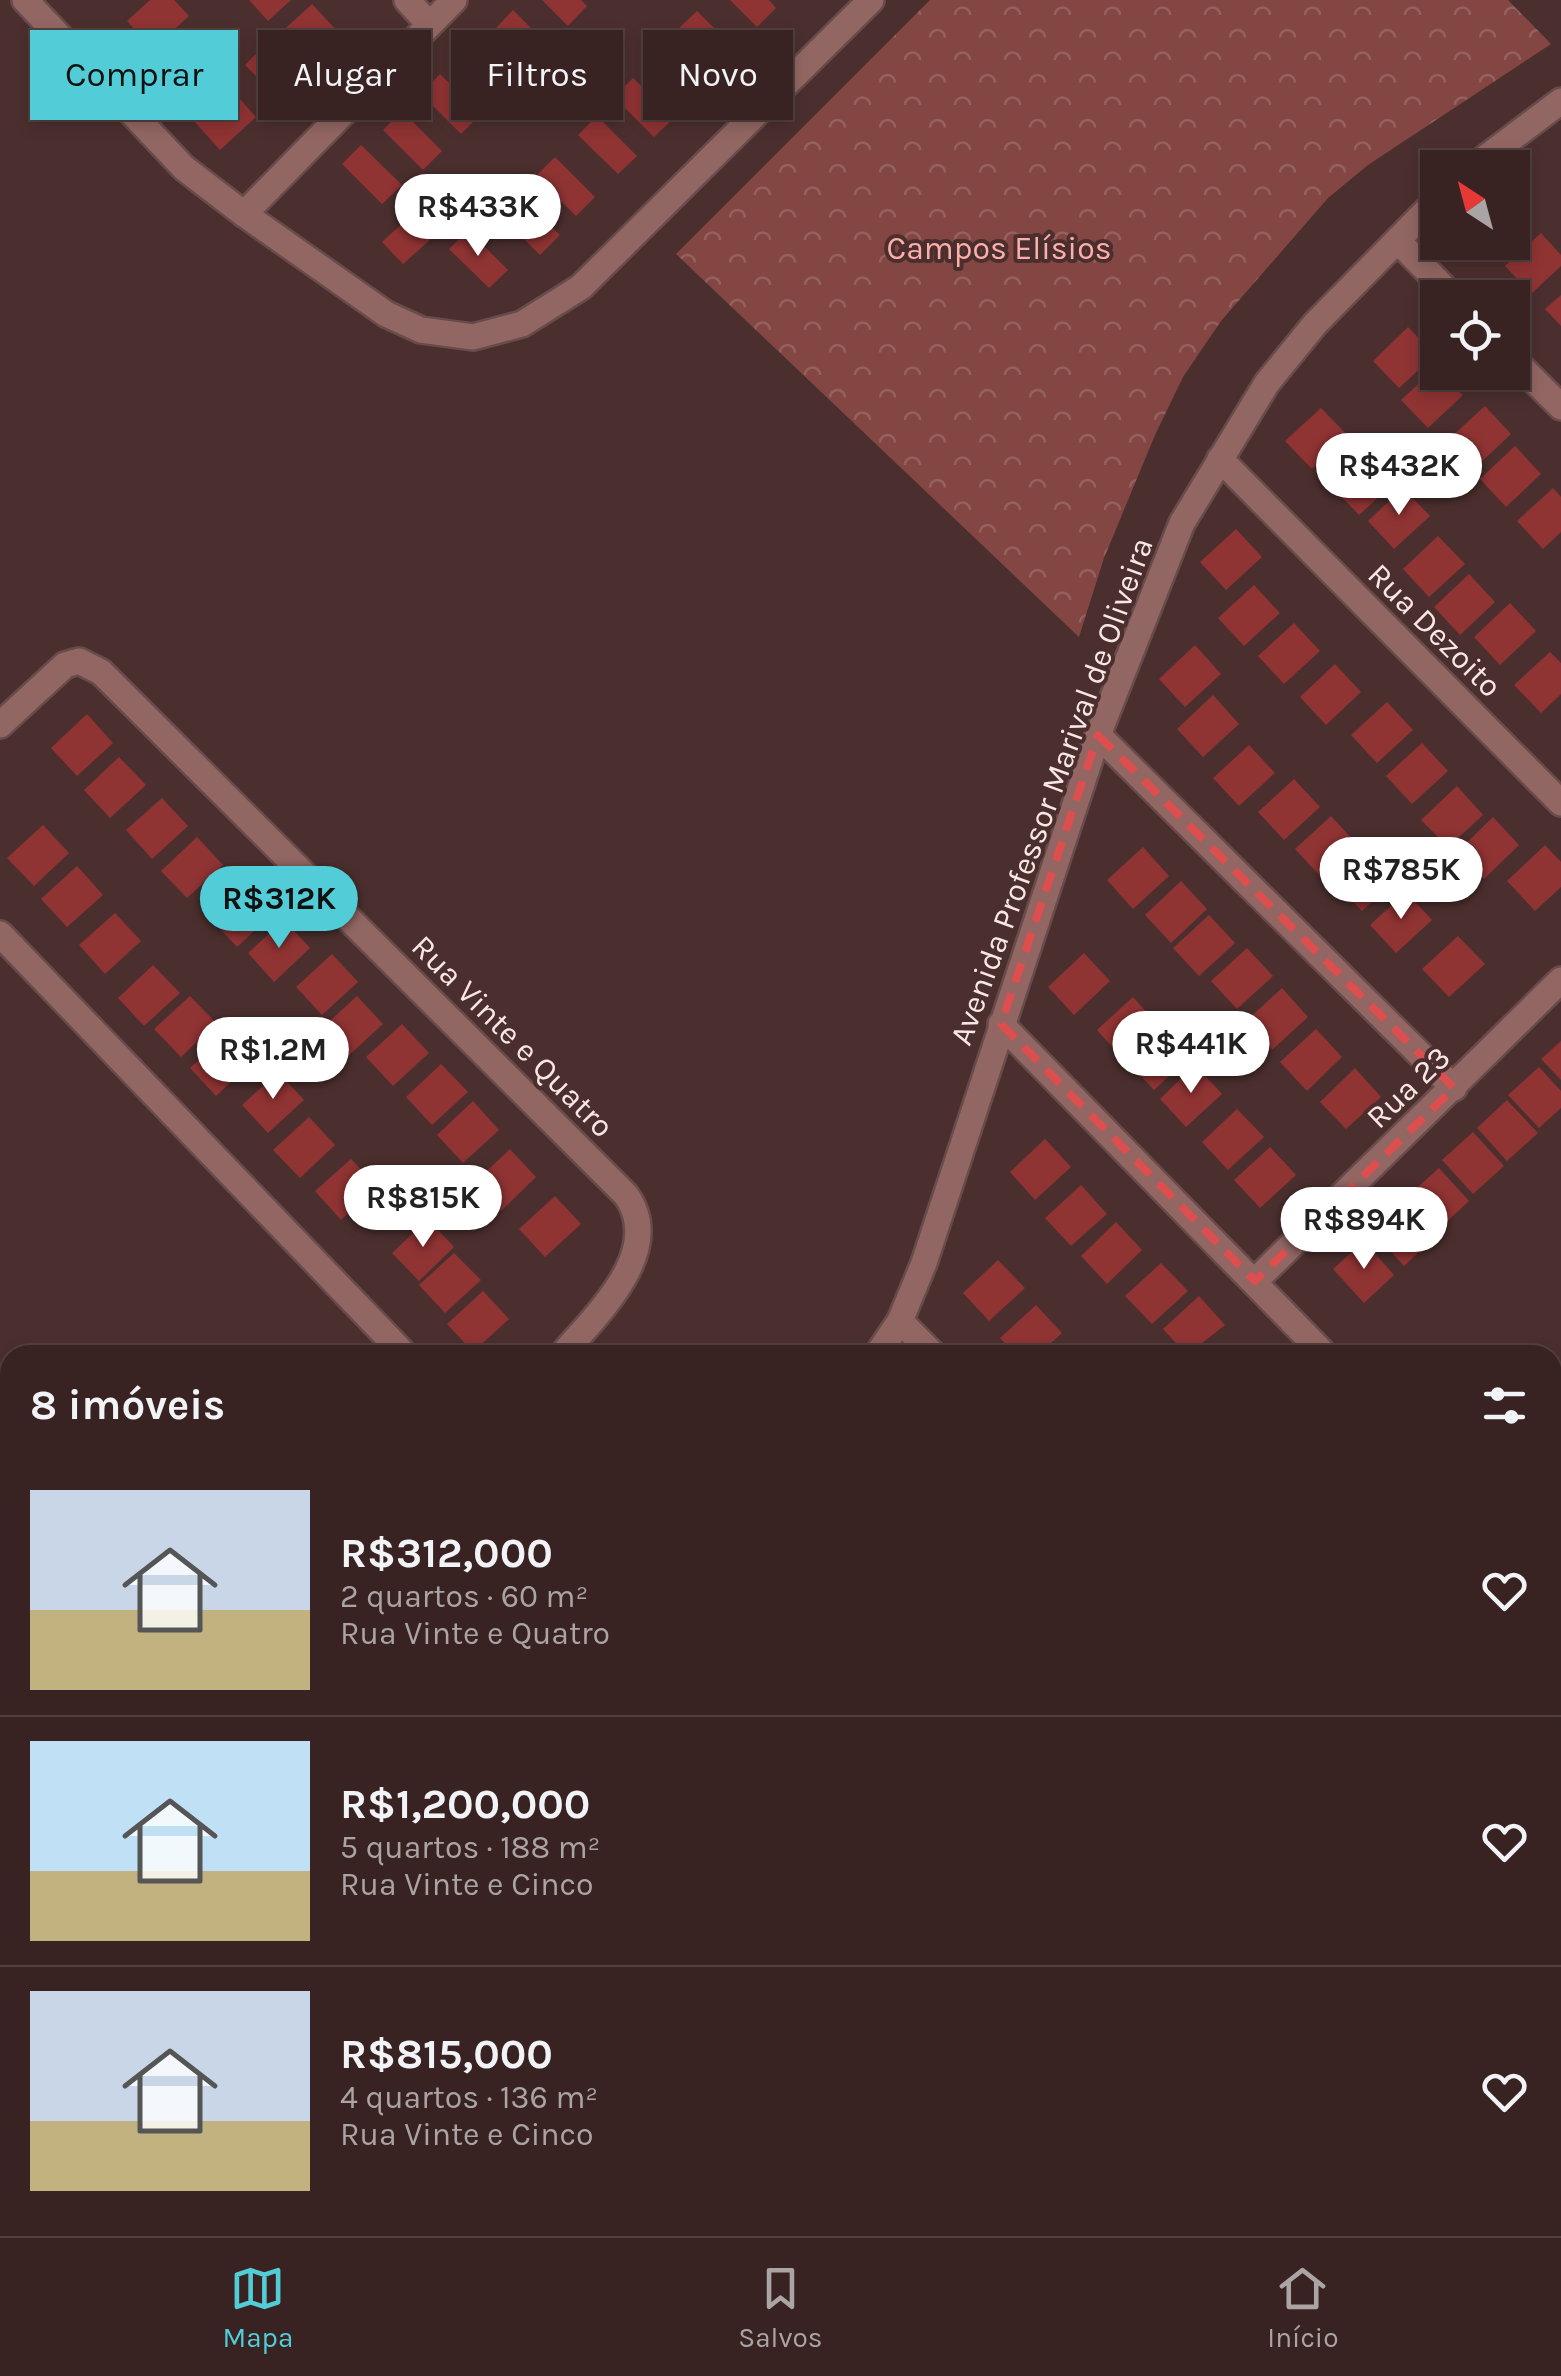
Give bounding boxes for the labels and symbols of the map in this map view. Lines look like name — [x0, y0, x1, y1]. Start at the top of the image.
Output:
north arrow — [1420, 150, 1530, 260]
pin: R$433K — [397, 174, 559, 259]
park label: Campos Elísios — [887, 230, 1111, 267]
pin: R$432K — [1318, 433, 1480, 518]
street label: Avenida Professor Marival de Oliveira — [942, 532, 1161, 1050]
street label: Rua Dezoito — [1360, 556, 1509, 705]
pin: R$785K — [1320, 837, 1482, 922]
pin: R$312K — [198, 866, 360, 951]
street label: Rua Vinte e Quatro — [404, 928, 621, 1145]
pin: R$441K — [1110, 1011, 1272, 1096]
pin: R$1.2M — [192, 1017, 354, 1102]
street label: Rua 23 — [1359, 1039, 1458, 1136]
pin: R$815K — [342, 1165, 504, 1250]
pin: R$894K — [1283, 1187, 1445, 1272]

